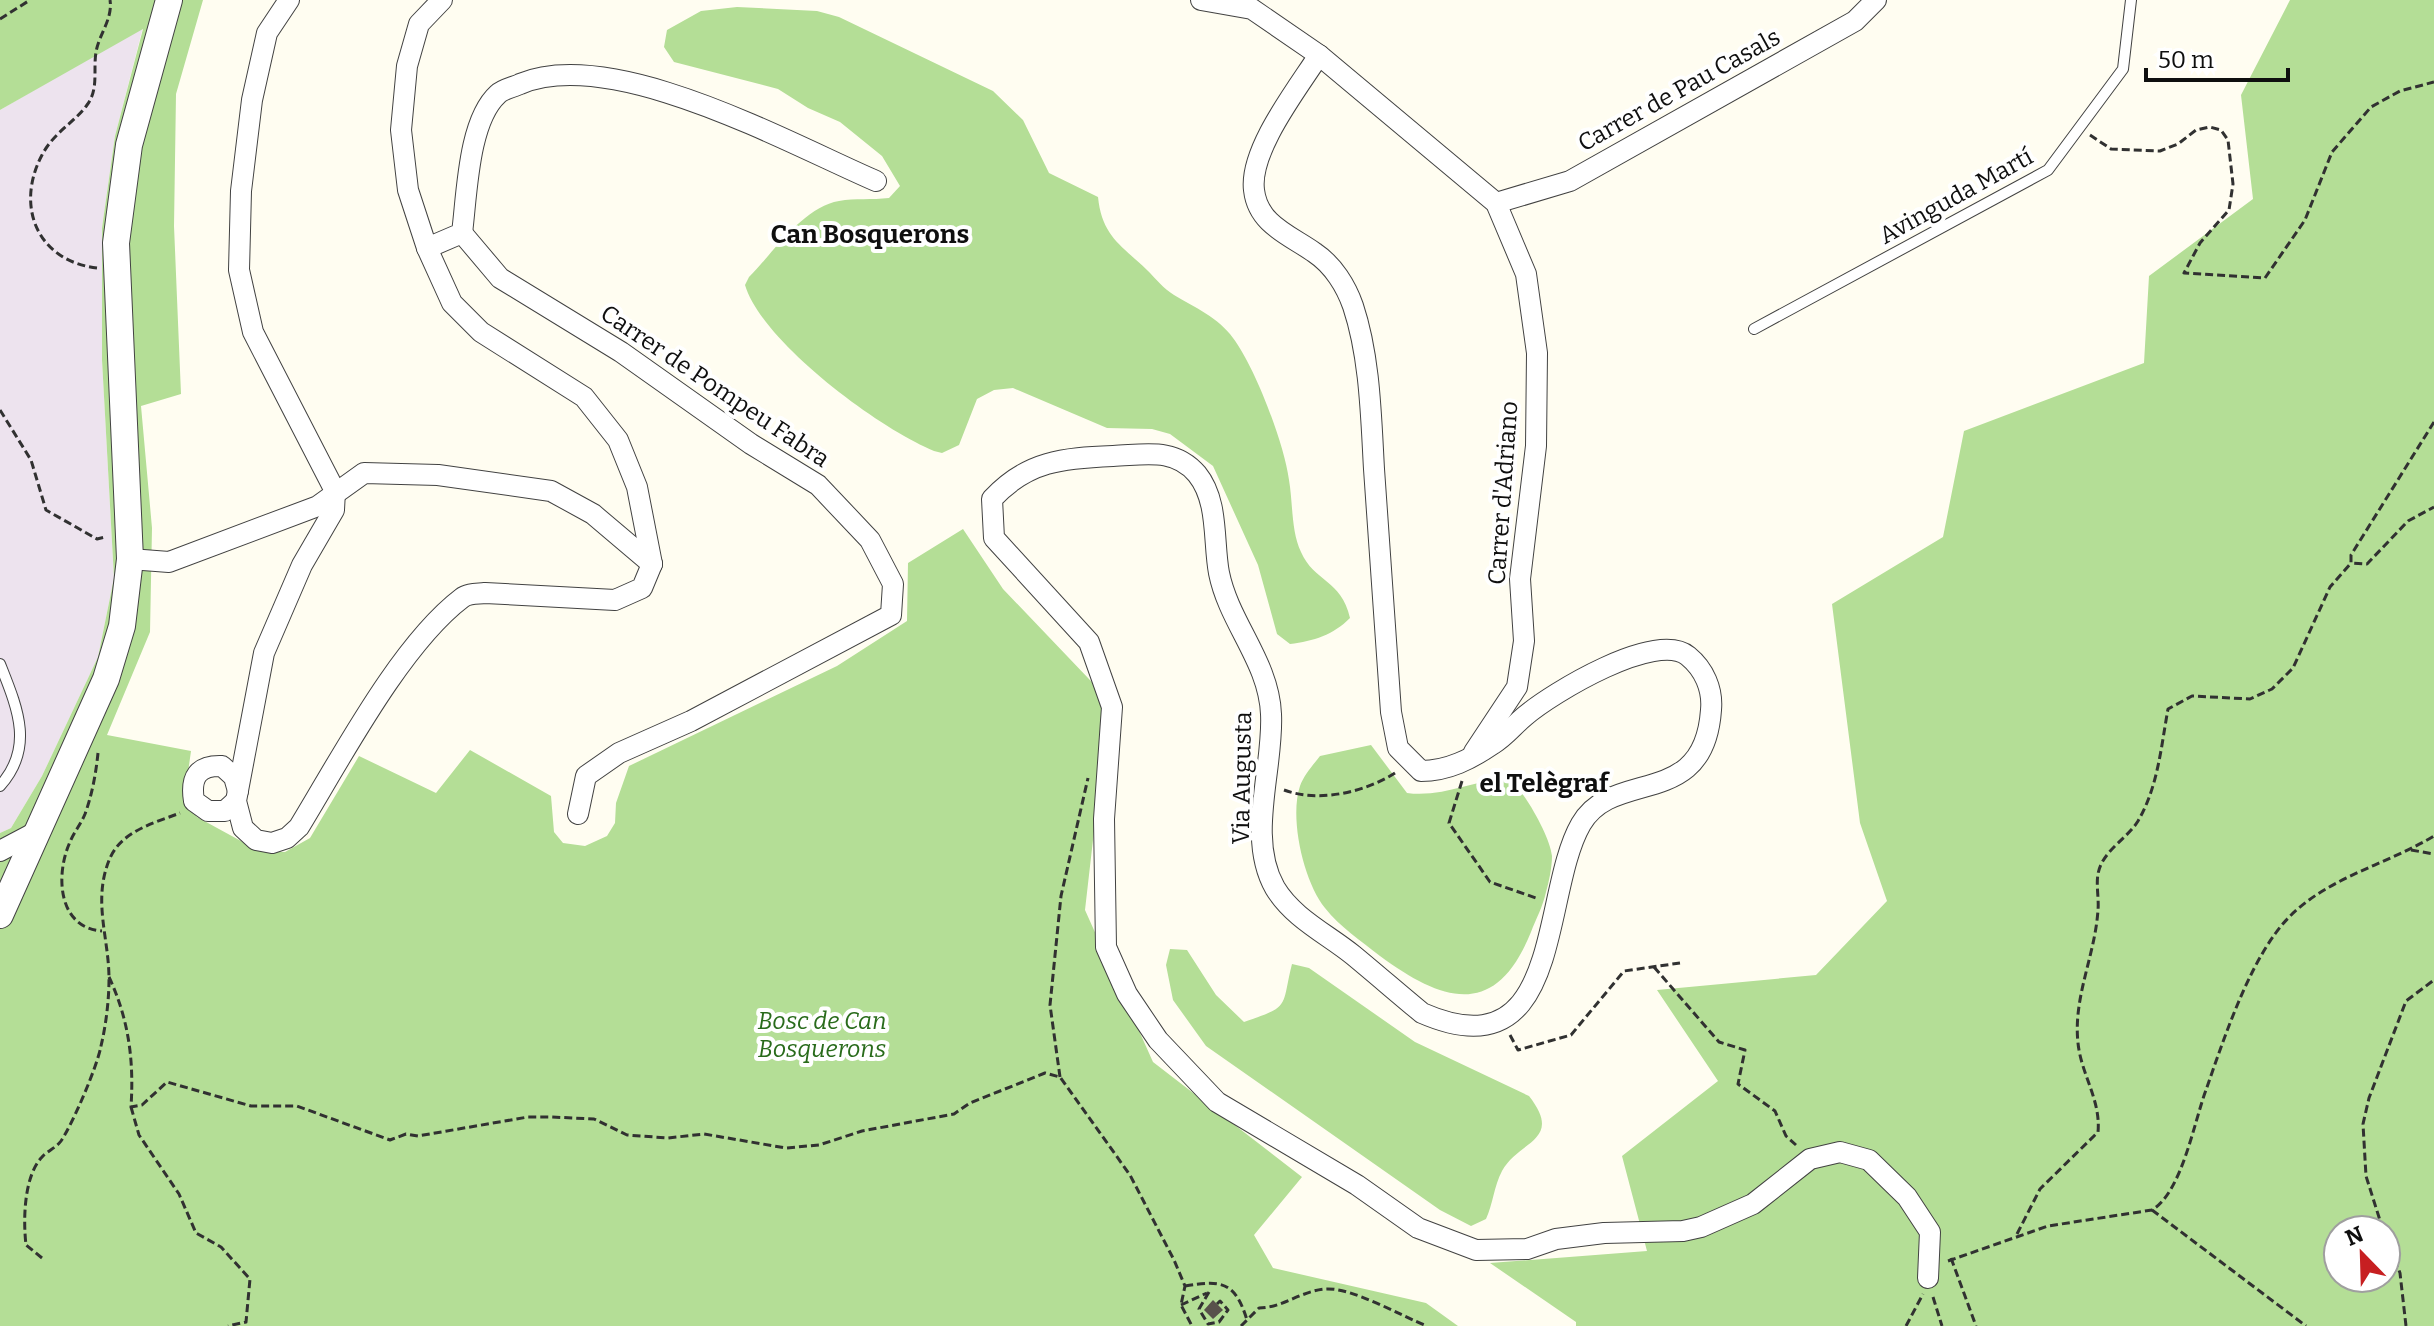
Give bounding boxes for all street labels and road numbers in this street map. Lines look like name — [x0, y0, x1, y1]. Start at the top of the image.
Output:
street label: Carrer de Pau Casals — [1573, 23, 1785, 157]
street label: Avinguda Martí — [1874, 142, 2038, 250]
street label: Carrer de Pompeu Fabra — [595, 299, 835, 473]
street label: Carrer d'Adriano — [1483, 400, 1523, 586]
street label: Via Augusta — [1227, 711, 1257, 845]

